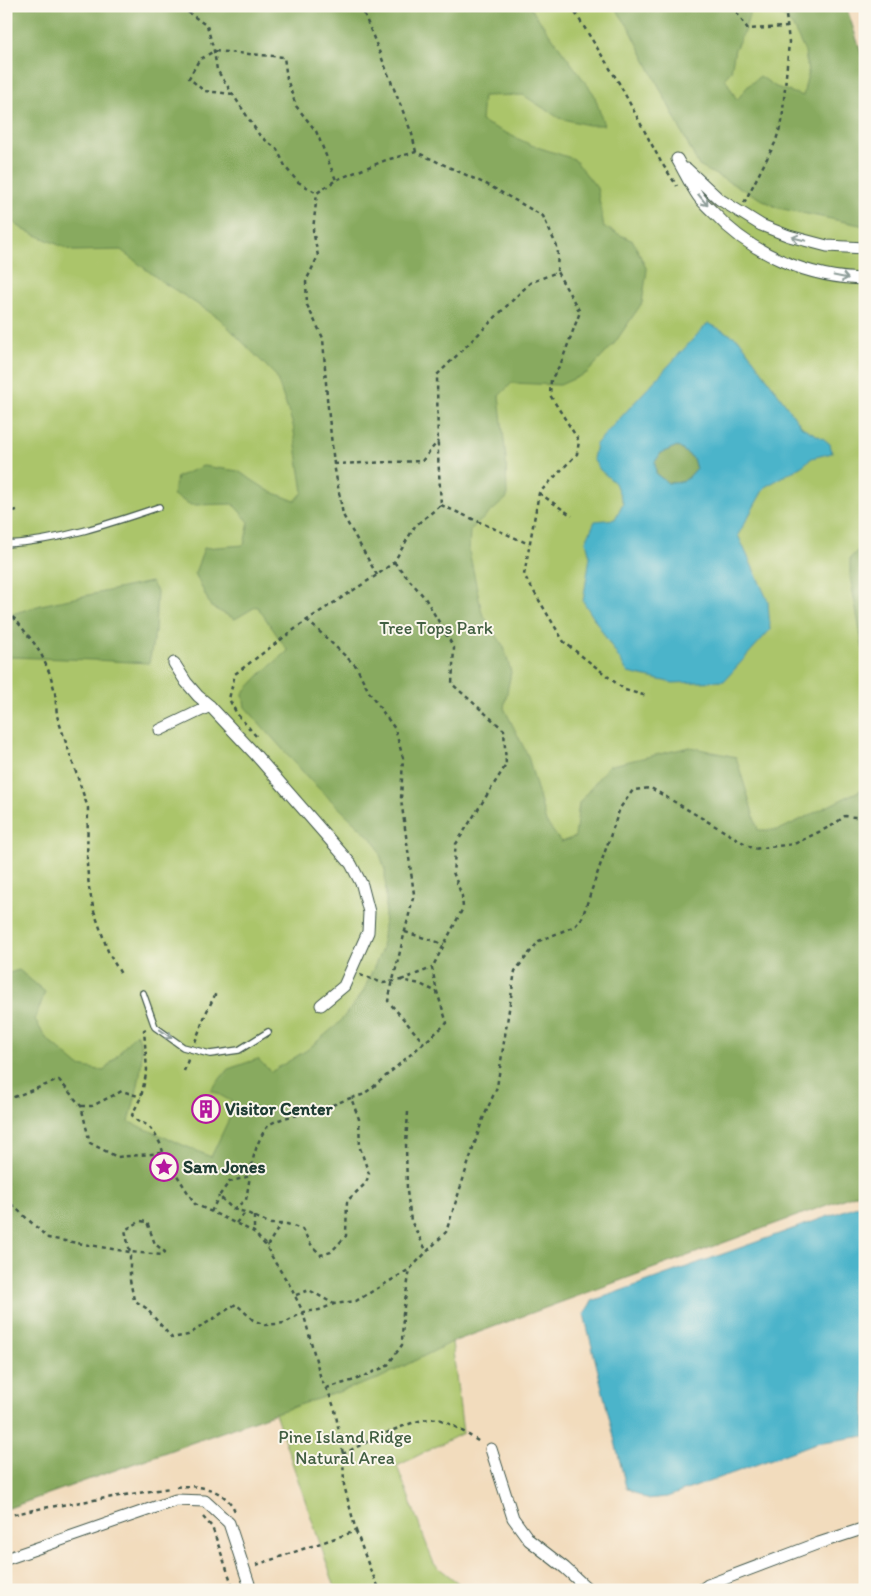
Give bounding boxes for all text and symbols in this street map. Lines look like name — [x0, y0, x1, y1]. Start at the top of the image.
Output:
one-way arrow — [697, 194, 708, 207]
one-way arrow — [792, 234, 808, 243]
one-way arrow — [833, 273, 849, 283]
park label: Tree Tops Park — [379, 617, 493, 639]
one-way arrow — [159, 1029, 172, 1040]
building icon: Visitor Center — [191, 1094, 221, 1124]
place label: Visitor Center — [225, 1098, 334, 1120]
place icon: Sam Jones — [149, 1152, 179, 1182]
place label: Sam Jones — [183, 1156, 266, 1178]
park label: Pine Island Ridge Natural Area — [278, 1426, 412, 1469]

